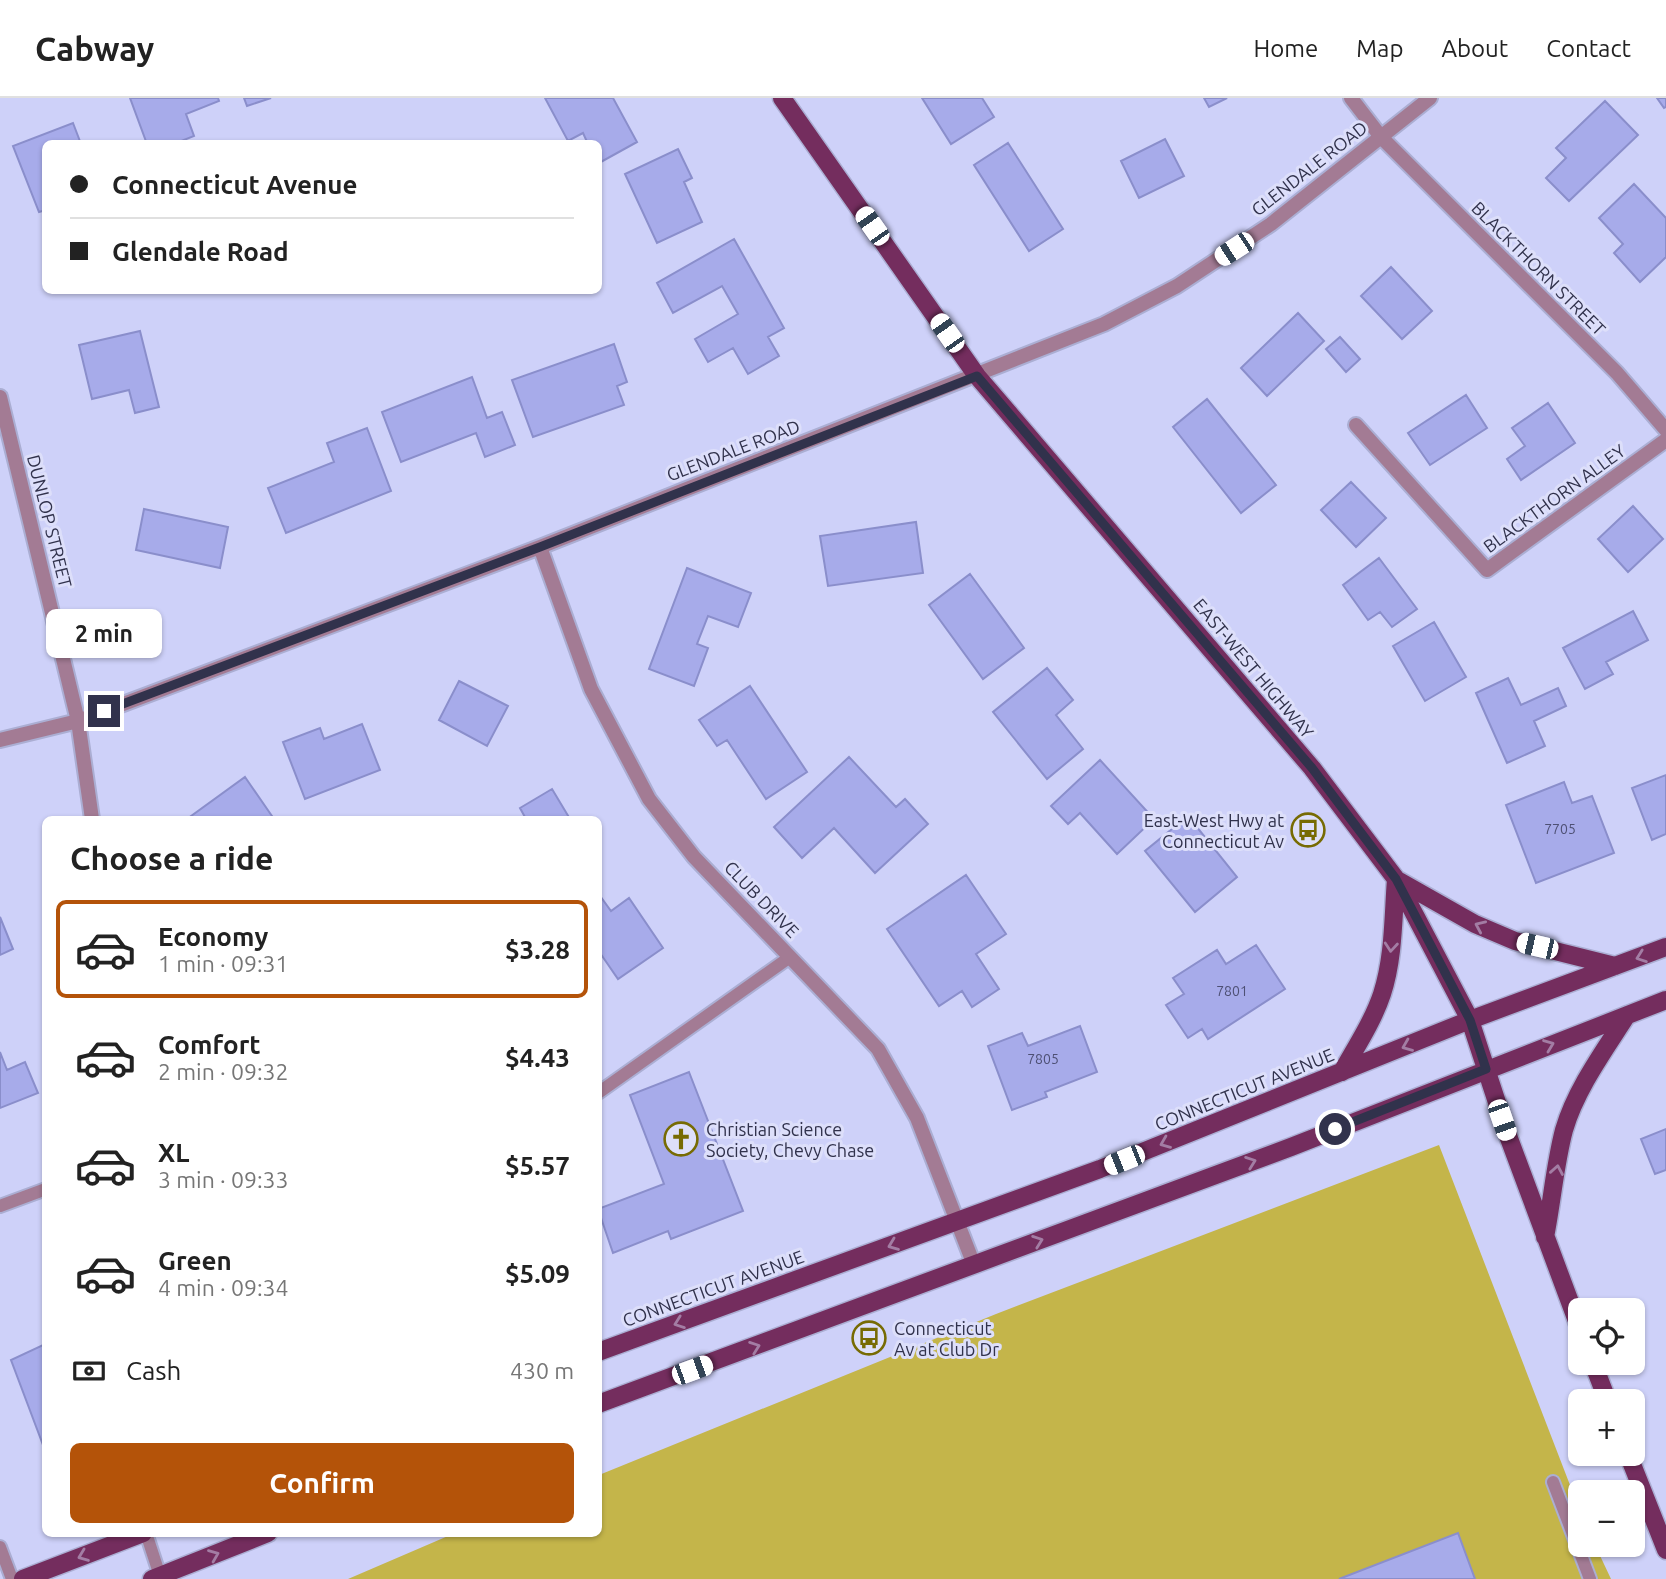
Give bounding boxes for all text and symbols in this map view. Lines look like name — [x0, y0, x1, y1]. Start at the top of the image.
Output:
text: Cabway — [35, 30, 154, 67]
text: Home — [1253, 35, 1318, 62]
text: Map — [1356, 35, 1403, 62]
text: About — [1441, 35, 1508, 62]
text: Contact — [1546, 35, 1631, 62]
street label: GLENDALE ROAD — [1247, 117, 1371, 219]
text: Connecticut Avenue — [112, 170, 357, 199]
street label: BLACKTHORN STREET — [1468, 197, 1610, 339]
car — [852, 203, 893, 249]
car — [1211, 229, 1258, 269]
text: Glendale Road — [112, 237, 289, 266]
car — [927, 310, 968, 356]
street label: GLENDALE ROAD — [664, 415, 802, 485]
street label: BLACKTHORN ALLEY — [1479, 440, 1629, 556]
street label: DUNLOP STREET — [24, 453, 76, 589]
street label: EAST-WEST HIGHWAY — [1190, 594, 1318, 742]
callout: 2 min — [46, 610, 162, 658]
text: 2 min — [75, 621, 133, 646]
route end — [88, 695, 120, 727]
place label: East-West Hwy at Connecticut Av — [1144, 810, 1284, 851]
bus stop icon: East-West Hwy at Connecticut Av — [1289, 811, 1327, 849]
house number: 7705 — [1544, 821, 1576, 837]
text: Choose a ride — [70, 840, 273, 876]
street label: CLUB DRIVE — [721, 857, 803, 941]
icon: car — [74, 918, 137, 981]
one-way arrow — [1475, 920, 1487, 934]
text: Economy — [158, 922, 268, 951]
car — [1515, 931, 1560, 961]
text: $3.28 — [505, 935, 570, 964]
one-way arrow — [1384, 942, 1399, 953]
one-way arrow — [1635, 948, 1647, 962]
text: 1 min · 09:31 — [158, 951, 289, 976]
house number: 7801 — [1216, 983, 1248, 999]
icon: car — [74, 1026, 137, 1089]
text: Comfort — [158, 1030, 261, 1059]
one-way arrow — [1402, 1037, 1414, 1051]
one-way arrow — [1543, 1039, 1555, 1053]
text: $4.43 — [505, 1043, 570, 1072]
street label: CONNECTICUT AVENUE — [1152, 1044, 1336, 1134]
house number: 7805 — [1027, 1051, 1059, 1067]
text: 2 min · 09:32 — [158, 1059, 289, 1084]
car — [1486, 1097, 1519, 1143]
route start — [1319, 1113, 1351, 1145]
place label: Christian Science Society, Chevy Chase — [706, 1119, 874, 1160]
church icon: Christian Science Society, Chevy Chase — [662, 1120, 700, 1158]
icon: car — [74, 1134, 137, 1197]
one-way arrow — [1160, 1135, 1172, 1149]
text: XL — [158, 1138, 189, 1167]
car — [1101, 1142, 1148, 1178]
text: $5.57 — [505, 1151, 570, 1180]
one-way arrow — [1244, 1156, 1256, 1170]
one-way arrow — [1549, 1164, 1564, 1176]
text: 3 min · 09:33 — [158, 1167, 289, 1192]
one-way arrow — [1031, 1236, 1043, 1250]
one-way arrow — [887, 1237, 899, 1251]
icon: car — [74, 1242, 137, 1305]
text: Green — [158, 1246, 232, 1275]
street label: CONNECTICUT AVENUE — [620, 1246, 806, 1330]
text: $5.09 — [505, 1259, 570, 1288]
text: 4 min · 09:34 — [158, 1275, 289, 1300]
map controls — [1568, 1298, 1645, 1557]
button: locate — [1568, 1298, 1645, 1375]
one-way arrow — [674, 1315, 686, 1329]
place label: Connecticut Av at Club Dr — [894, 1318, 999, 1359]
bus stop icon: Connecticut Av at Club Dr — [850, 1319, 888, 1357]
one-way arrow — [748, 1341, 760, 1355]
icon: cash — [70, 1352, 108, 1390]
car — [669, 1353, 716, 1387]
text: Cash — [126, 1356, 181, 1385]
text: 430 m — [510, 1358, 574, 1383]
button: + — [1568, 1389, 1645, 1466]
button: Confirm — [70, 1443, 574, 1523]
button: − — [1568, 1480, 1645, 1557]
one-way arrow — [77, 1548, 89, 1562]
one-way arrow — [207, 1549, 219, 1563]

